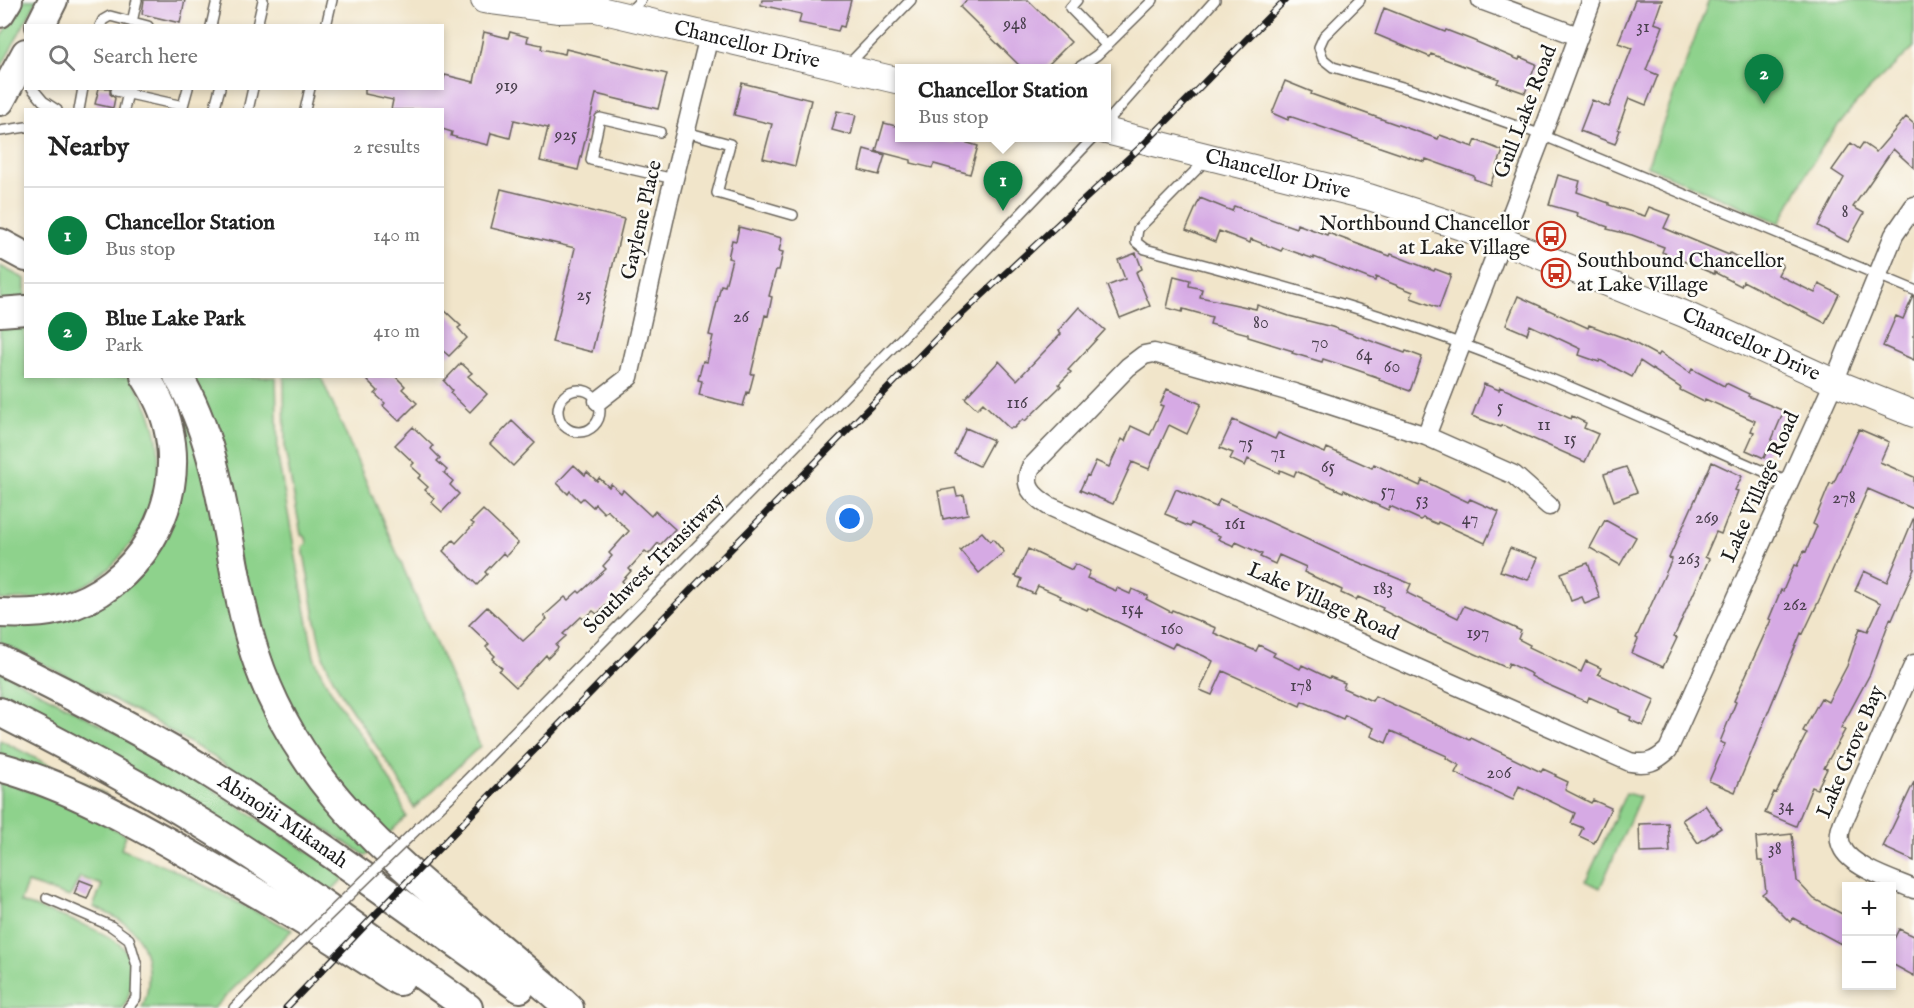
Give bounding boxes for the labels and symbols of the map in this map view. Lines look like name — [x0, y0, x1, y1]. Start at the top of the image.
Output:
house number: 948 — [1002, 13, 1027, 36]
street label: Chancellor Drive — [671, 14, 823, 75]
house number: 31 — [1636, 16, 1650, 39]
street label: Gull Lake Road — [1488, 41, 1564, 182]
pin: 2 — [1744, 54, 1784, 104]
house number: 919 — [495, 75, 518, 98]
house number: 925 — [554, 124, 578, 147]
street label: Chancellor Drive — [1202, 143, 1354, 205]
street label: Gaylene Place — [615, 157, 669, 282]
pin: 1 — [984, 162, 1022, 211]
house number: 8 — [1841, 201, 1849, 224]
place label: Northbound Chancellor at Lake Village — [1319, 211, 1530, 262]
bus stop icon: Northbound Chancellor at Lake Village — [1535, 220, 1567, 252]
place label: Southbound Chancellor at Lake Village — [1577, 248, 1784, 299]
bus stop icon: Southbound Chancellor at Lake Village — [1540, 257, 1572, 289]
house number: 25 — [577, 284, 592, 307]
street label: Chancellor Drive — [1678, 301, 1825, 388]
house number: 26 — [733, 306, 749, 329]
house number: 80 — [1253, 312, 1269, 335]
house number: 70 — [1311, 332, 1329, 355]
house number: 64 — [1356, 344, 1372, 367]
house number: 60 — [1384, 356, 1400, 379]
house number: 116 — [1006, 392, 1028, 415]
house number: 5 — [1497, 396, 1504, 419]
street label: Lake Village Road — [1716, 407, 1807, 567]
house number: 11 — [1537, 414, 1551, 437]
house number: 15 — [1563, 428, 1577, 451]
house number: 75 — [1239, 432, 1254, 455]
house number: 71 — [1270, 442, 1286, 465]
house number: 65 — [1321, 456, 1336, 479]
house number: 57 — [1381, 480, 1395, 503]
street label: Southwest Transitway — [578, 487, 731, 640]
house number: 278 — [1832, 487, 1856, 510]
house number: 53 — [1415, 489, 1429, 512]
your location — [835, 504, 864, 533]
house number: 269 — [1695, 507, 1719, 530]
house number: 47 — [1462, 508, 1478, 531]
house number: 161 — [1225, 513, 1245, 536]
house number: 263 — [1678, 548, 1700, 571]
street label: Lake Village Road — [1243, 557, 1403, 648]
house number: 183 — [1373, 578, 1393, 601]
house number: 262 — [1783, 594, 1807, 617]
house number: 154 — [1121, 598, 1143, 621]
house number: 160 — [1160, 618, 1184, 641]
house number: 197 — [1467, 622, 1489, 645]
house number: 178 — [1290, 675, 1312, 698]
street label: Lake Grove Bay — [1811, 681, 1891, 822]
house number: 206 — [1487, 762, 1512, 785]
street label: Abinojii Mikanah — [212, 767, 353, 875]
house number: 34 — [1778, 795, 1794, 818]
house number: 38 — [1768, 838, 1782, 861]

